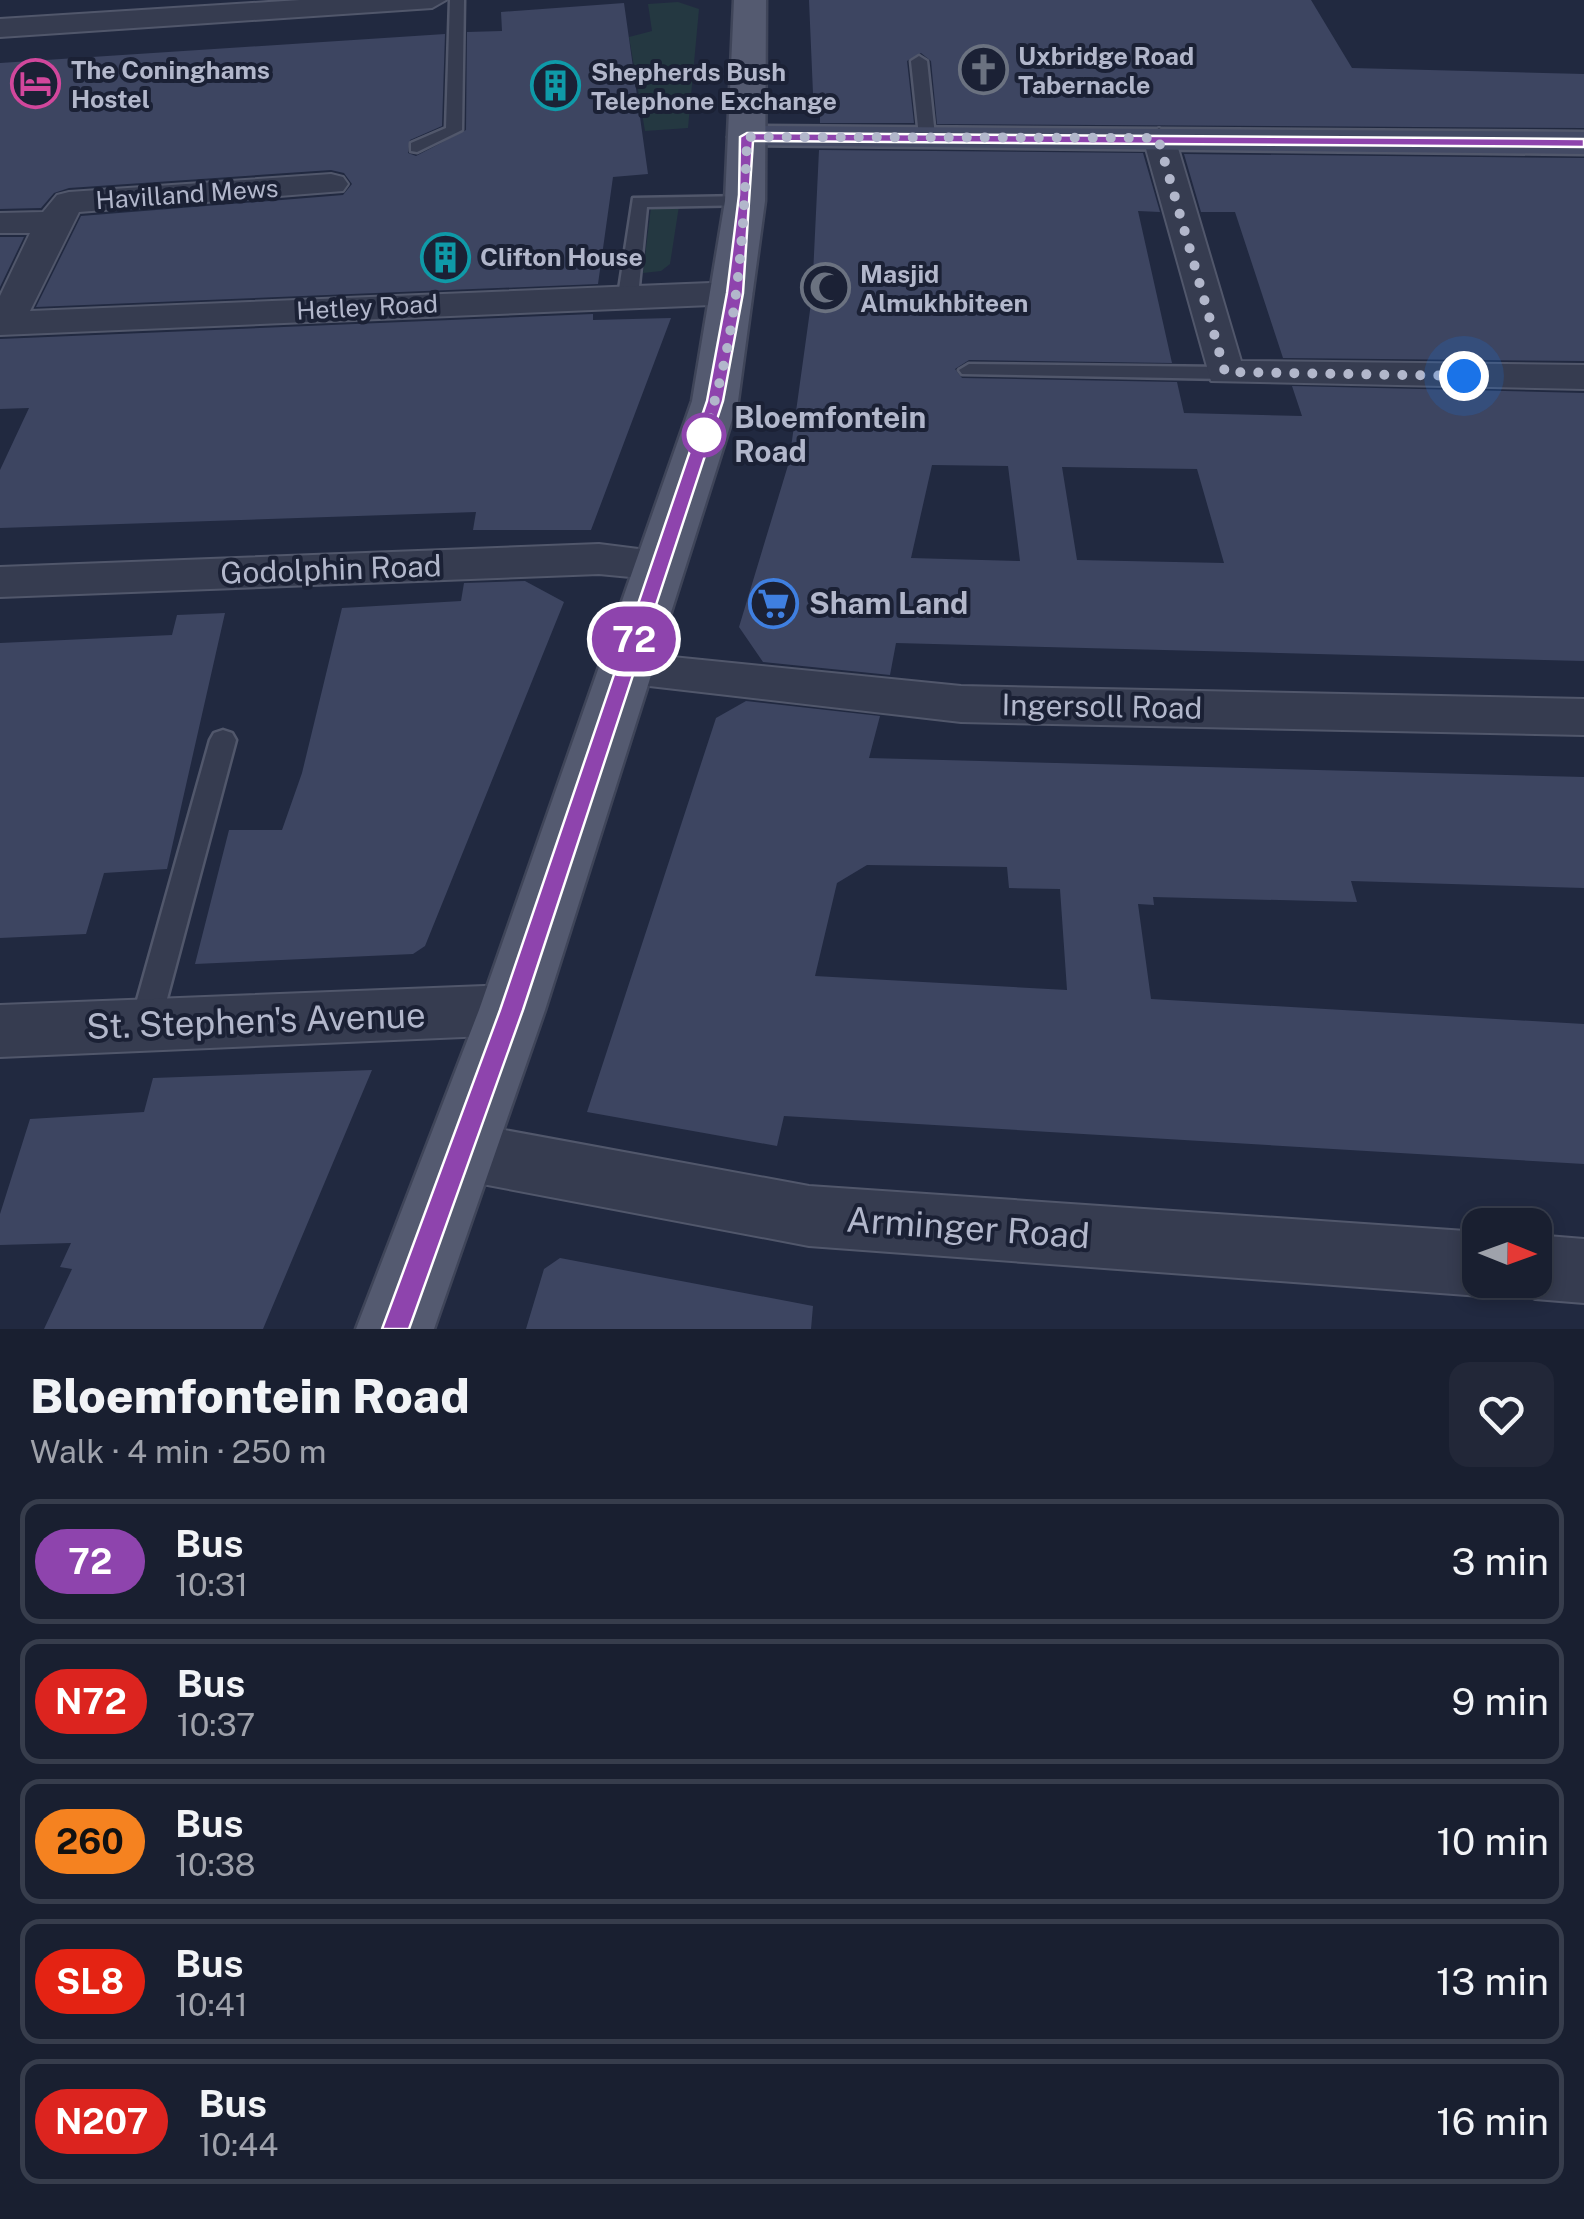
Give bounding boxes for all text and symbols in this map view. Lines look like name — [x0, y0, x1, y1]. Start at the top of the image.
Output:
place label: Uxbridge Road Tabernacle — [1018, 41, 1194, 100]
church icon: Uxbridge Road Tabernacle — [957, 44, 1009, 96]
place label: The Coninghams Hostel — [71, 55, 270, 114]
place label: Shepherds Bush Telephone Exchange — [591, 57, 837, 116]
hotel icon: The Coninghams Hostel — [10, 58, 62, 110]
building icon: Shepherds Bush Telephone Exchange — [530, 60, 582, 112]
street label: Havilland Mews — [95, 173, 279, 215]
building icon: Clifton House — [419, 231, 471, 283]
place label: Clifton House — [480, 242, 643, 272]
place label: Masjid Almukhbiteen — [860, 259, 1028, 318]
mosque icon: Masjid Almukhbiteen — [799, 262, 851, 314]
street label: Hetley Road — [295, 288, 439, 326]
your location — [1439, 351, 1489, 401]
place label: Bloemfontein Road — [734, 399, 926, 469]
marker: Bloemfontein Road — [683, 414, 725, 456]
street label: Godolphin Road — [220, 547, 442, 591]
supermarket icon: Sham Land — [748, 578, 800, 630]
place label: Sham Land — [809, 585, 968, 621]
line badge: 72 — [589, 606, 679, 672]
text: 72 — [612, 619, 656, 660]
street label: Ingersoll Road — [1001, 686, 1203, 726]
street label: St. Stephen's Avenue — [85, 994, 426, 1047]
street label: Arminger Road — [845, 1199, 1091, 1256]
north arrow — [1462, 1208, 1552, 1298]
map controls — [1462, 1208, 1552, 1298]
button: heart — [1449, 1362, 1554, 1467]
text: Bloemfontein Road — [30, 1367, 470, 1424]
text: Walk · 4 min · 250 m — [30, 1433, 326, 1470]
text: Bus — [175, 1521, 244, 1566]
text: 3 min — [1451, 1539, 1549, 1584]
text: 72 — [68, 1541, 112, 1582]
text: 10:31 — [175, 1566, 248, 1603]
text: Bus — [177, 1661, 245, 1706]
text: 9 min — [1452, 1679, 1549, 1724]
text: N72 — [55, 1681, 127, 1722]
text: 10:37 — [177, 1706, 255, 1743]
text: Bus — [175, 1801, 244, 1846]
text: 10 min — [1437, 1819, 1549, 1864]
text: 260 — [56, 1821, 124, 1862]
text: 10:38 — [175, 1846, 256, 1883]
text: Bus — [175, 1941, 244, 1986]
text: 13 min — [1436, 1959, 1549, 2004]
text: SL8 — [56, 1961, 124, 2002]
text: 10:41 — [175, 1986, 248, 2023]
text: Bus — [198, 2081, 267, 2126]
text: 16 min — [1436, 2099, 1549, 2144]
text: N207 — [55, 2101, 148, 2142]
text: 10:44 — [198, 2126, 278, 2163]

